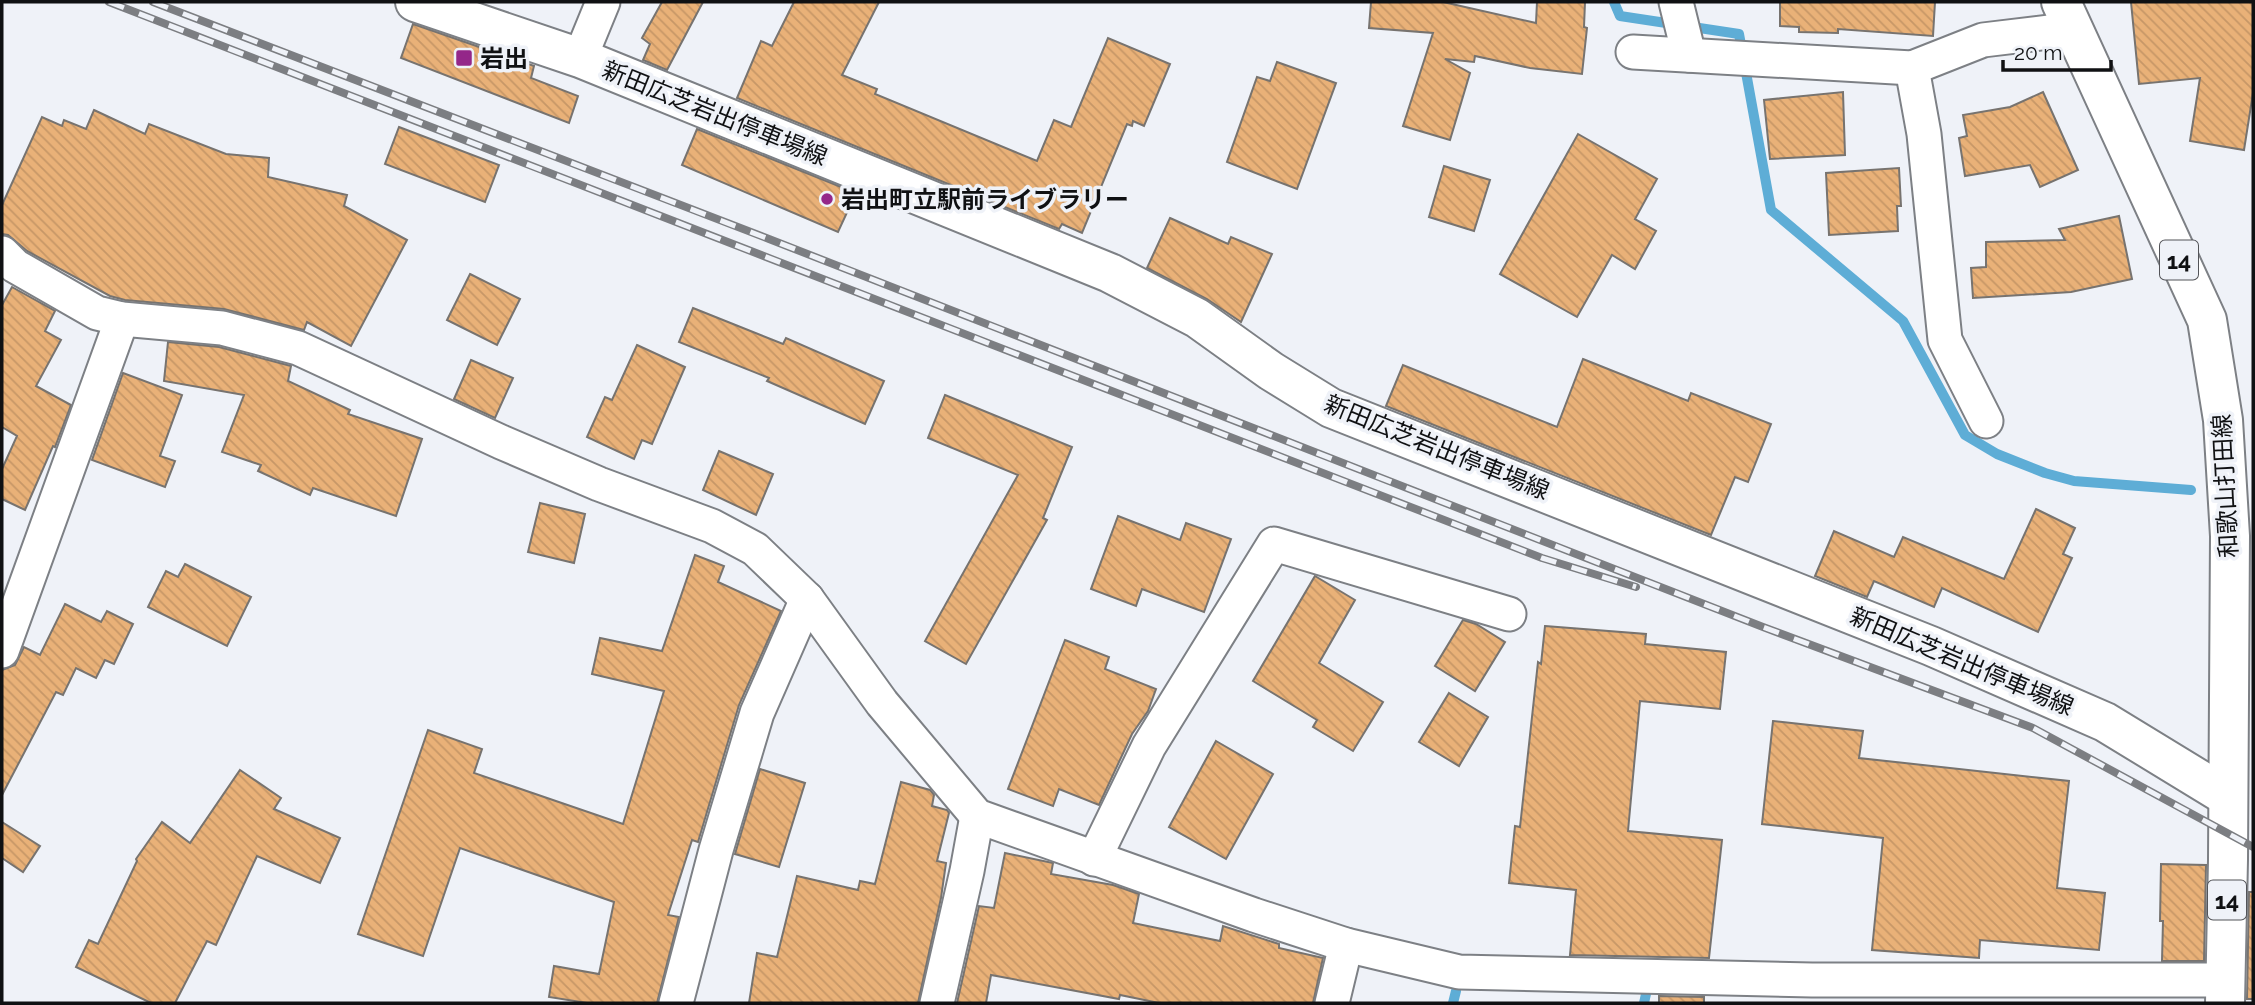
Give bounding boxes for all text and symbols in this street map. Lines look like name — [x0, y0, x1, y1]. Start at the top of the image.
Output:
scale bar — [2003, 28, 2112, 72]
text: 20 m — [2014, 40, 2062, 65]
place label: 岩出 — [480, 44, 528, 73]
marker: 岩出 — [454, 48, 474, 68]
street label: 新田広芝岩出停車場線 — [598, 55, 832, 171]
place label: 岩出町立駅前ライブラリー — [841, 185, 1129, 214]
marker: 岩出町立駅前ライブラリー — [819, 191, 835, 207]
road number: 14 — [2160, 241, 2198, 280]
street label: 新田広芝岩出停車場線 — [1320, 389, 1554, 505]
street label: 和歌山打田線 — [2207, 413, 2243, 559]
street label: 新田広芝岩出停車場線 — [1846, 601, 2078, 721]
road number: 14 — [2208, 880, 2246, 920]

